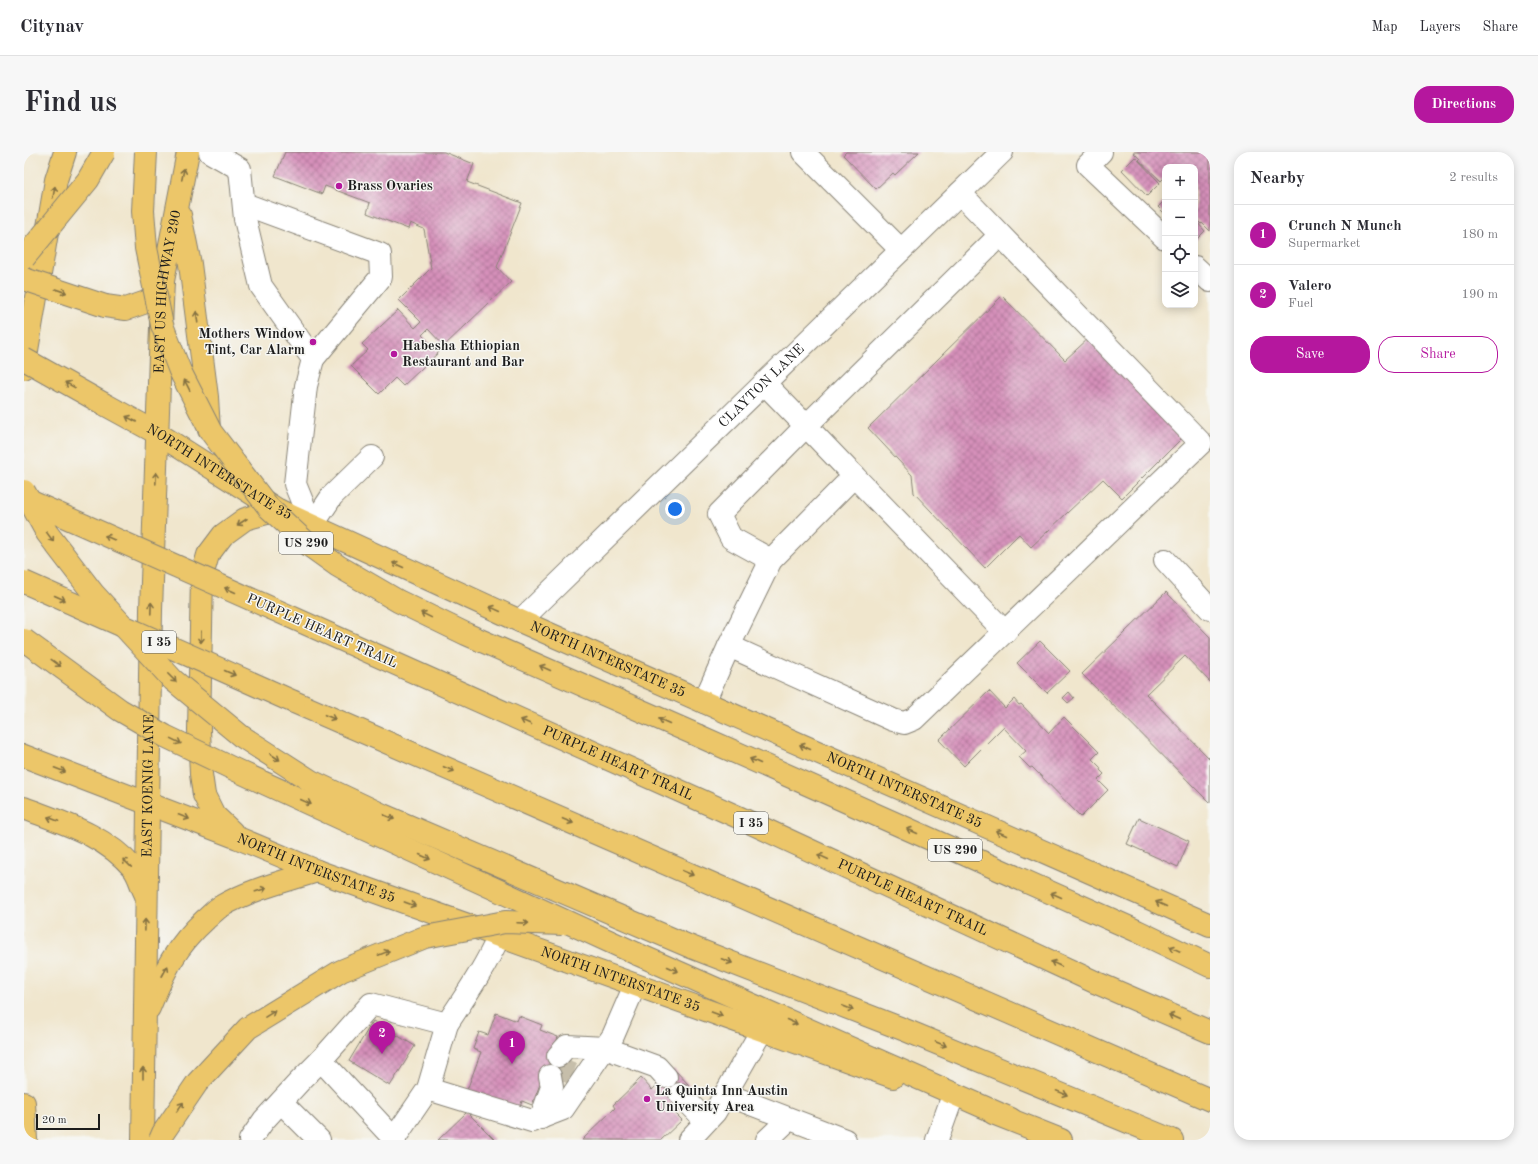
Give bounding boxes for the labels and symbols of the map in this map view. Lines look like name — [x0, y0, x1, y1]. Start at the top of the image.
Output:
one-way arrow — [180, 168, 188, 181]
place label: Brass Ovaries — [347, 179, 433, 193]
marker: Brass Ovaries — [334, 181, 344, 191]
one-way arrow — [51, 186, 59, 199]
street label: EAST US HIGHWAY 290 — [152, 209, 184, 374]
one-way arrow — [55, 288, 67, 296]
one-way arrow — [193, 311, 200, 324]
place label: Mothers Window Tint, Car Alarm — [199, 327, 305, 357]
marker: Mothers Window Tint, Car Alarm — [308, 337, 318, 347]
place label: Habesha Ethiopian Restaurant and Bar — [402, 339, 524, 369]
street label: CLAYTON LANE — [716, 342, 807, 430]
marker: Habesha Ethiopian Restaurant and Bar — [389, 349, 399, 359]
one-way arrow — [183, 379, 190, 391]
one-way arrow — [64, 380, 76, 388]
one-way arrow — [125, 414, 137, 422]
street label: NORTH INTERSTATE 35 — [144, 422, 294, 522]
one-way arrow — [152, 472, 160, 485]
your location — [665, 499, 685, 519]
one-way arrow — [236, 518, 247, 526]
one-way arrow — [46, 532, 55, 543]
road number: US 290 — [279, 532, 333, 554]
one-way arrow — [105, 534, 117, 542]
one-way arrow — [393, 561, 405, 568]
one-way arrow — [224, 586, 236, 594]
street label: PURPLE HEART TRAIL — [244, 591, 400, 671]
one-way arrow — [53, 595, 65, 602]
one-way arrow — [147, 602, 155, 615]
one-way arrow — [489, 605, 501, 612]
one-way arrow — [421, 610, 433, 618]
street label: NORTH INTERSTATE 35 — [528, 619, 688, 700]
one-way arrow — [197, 630, 205, 643]
road number: I 35 — [142, 631, 176, 653]
one-way arrow — [50, 659, 61, 667]
one-way arrow — [539, 664, 551, 671]
one-way arrow — [223, 670, 235, 678]
one-way arrow — [167, 673, 177, 683]
street label: EAST KOENIG LANE — [140, 714, 156, 858]
one-way arrow — [323, 714, 335, 722]
one-way arrow — [658, 716, 670, 724]
one-way arrow — [520, 718, 532, 725]
street label: PURPLE HEART TRAIL — [540, 723, 695, 803]
one-way arrow — [170, 738, 182, 745]
one-way arrow — [800, 743, 812, 750]
street label: NORTH INTERSTATE 35 — [824, 750, 984, 831]
one-way arrow — [269, 753, 280, 761]
one-way arrow — [749, 757, 761, 764]
one-way arrow — [443, 766, 455, 773]
one-way arrow — [54, 767, 66, 774]
one-way arrow — [300, 799, 312, 806]
road number: I 35 — [734, 812, 768, 834]
one-way arrow — [177, 813, 189, 821]
one-way arrow — [383, 814, 395, 822]
one-way arrow — [48, 815, 60, 823]
one-way arrow — [562, 818, 574, 825]
one-way arrow — [907, 826, 919, 834]
one-way arrow — [995, 829, 1007, 836]
street label: NORTH INTERSTATE 35 — [235, 831, 397, 905]
road number: US 290 — [928, 839, 982, 861]
one-way arrow — [817, 852, 829, 860]
one-way arrow — [418, 854, 430, 861]
street label: PURPLE HEART TRAIL — [835, 857, 990, 938]
one-way arrow — [122, 858, 132, 868]
one-way arrow — [681, 869, 693, 877]
one-way arrow — [255, 885, 267, 893]
one-way arrow — [1051, 891, 1063, 898]
one-way arrow — [1156, 900, 1168, 907]
one-way arrow — [403, 901, 416, 908]
one-way arrow — [142, 919, 149, 932]
one-way arrow — [516, 919, 529, 926]
street label: NORTH INTERSTATE 35 — [539, 945, 702, 1014]
one-way arrow — [1169, 945, 1181, 952]
one-way arrow — [378, 949, 390, 957]
one-way arrow — [721, 957, 733, 965]
one-way arrow — [1050, 960, 1062, 967]
one-way arrow — [161, 965, 169, 977]
one-way arrow — [667, 966, 679, 974]
one-way arrow — [842, 1004, 854, 1012]
one-way arrow — [264, 1010, 276, 1018]
one-way arrow — [710, 1010, 722, 1018]
one-way arrow — [1169, 1013, 1181, 1020]
one-way arrow — [786, 1019, 798, 1026]
pin: 2 — [369, 1021, 395, 1054]
pin: 1 — [499, 1031, 525, 1064]
one-way arrow — [935, 1041, 947, 1049]
one-way arrow — [139, 1067, 147, 1080]
place label: La Quinta Inn Austin University Area — [655, 1084, 788, 1114]
one-way arrow — [1055, 1090, 1067, 1098]
marker: La Quinta Inn Austin University Area — [642, 1094, 652, 1104]
one-way arrow — [176, 1102, 184, 1113]
scale bar — [36, 1112, 100, 1131]

